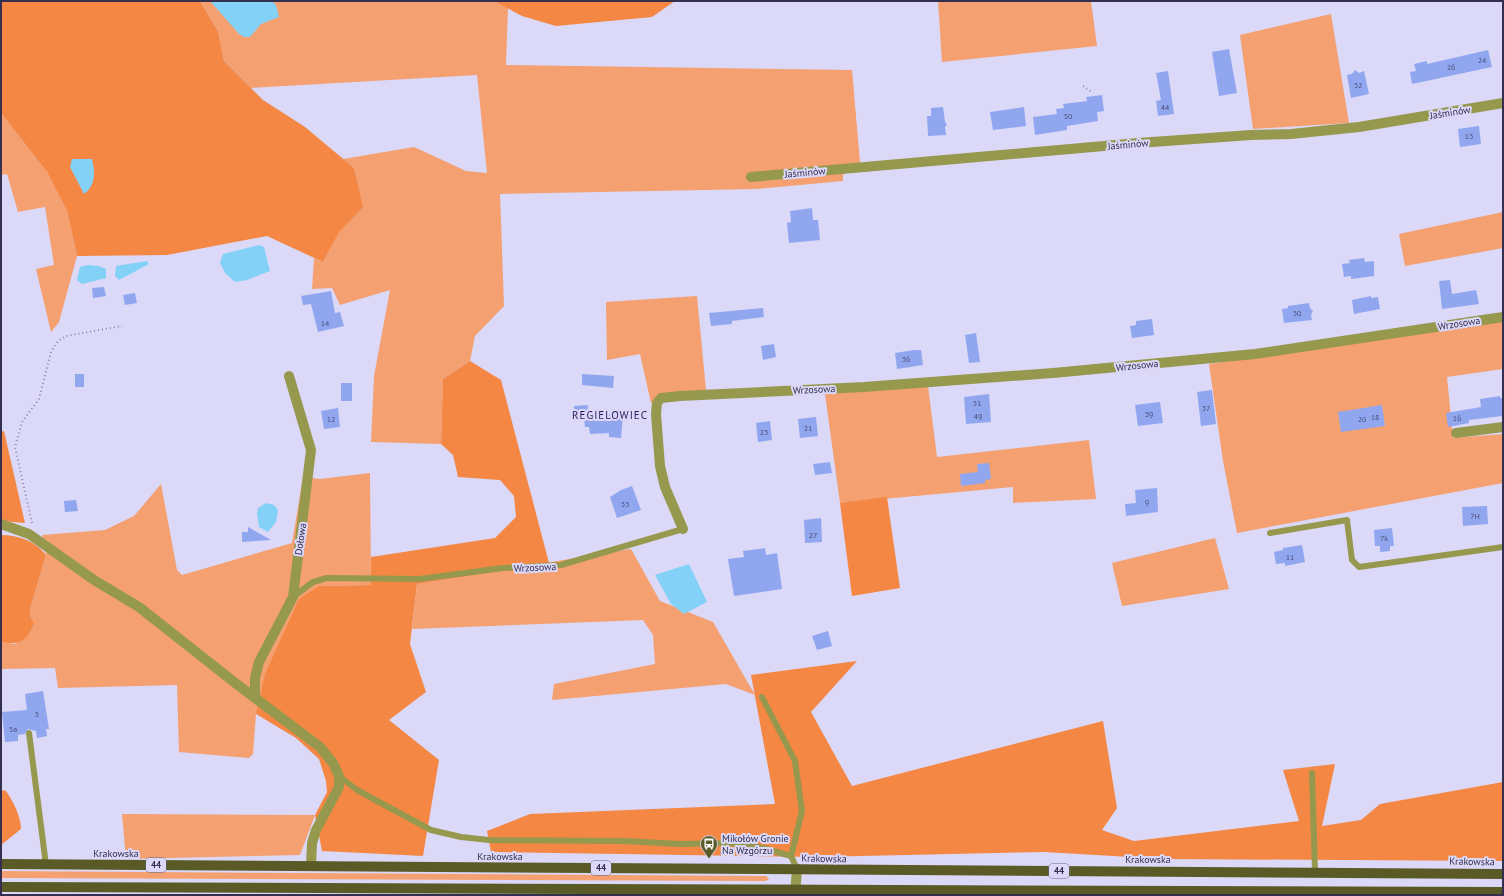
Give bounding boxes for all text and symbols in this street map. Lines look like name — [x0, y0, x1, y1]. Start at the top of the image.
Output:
house number: 24 — [1478, 55, 1487, 65]
house number: 26 — [1447, 62, 1455, 72]
house number: 32 — [1354, 80, 1362, 90]
house number: 44 — [1161, 102, 1170, 112]
street label: Jaśminów — [1428, 103, 1472, 122]
house number: 50 — [1064, 111, 1073, 121]
house number: 13 — [1465, 131, 1473, 141]
street label: Jaśminów — [1106, 136, 1150, 153]
street label: Jaśminów — [783, 164, 827, 181]
house number: 30 — [1293, 308, 1302, 318]
street label: Wrzosowa — [1437, 314, 1481, 333]
house number: 14 — [321, 318, 330, 328]
house number: 36 — [902, 354, 910, 364]
street label: Wrzosowa — [1115, 357, 1159, 374]
street label: Wrzosowa — [792, 382, 836, 397]
house number: 51 — [973, 398, 981, 408]
house number: 37 — [1202, 403, 1210, 413]
district label: REGIELOWIEC — [572, 408, 648, 422]
house number: 39 — [1145, 409, 1153, 419]
house number: 49 — [974, 411, 982, 421]
house number: 18 — [1371, 412, 1379, 422]
house number: 16 — [1453, 413, 1461, 423]
house number: 12 — [327, 414, 335, 424]
house number: 20 — [1358, 414, 1367, 424]
house number: 21 — [804, 423, 812, 433]
house number: 23 — [760, 427, 768, 437]
house number: 9 — [1145, 497, 1149, 507]
house number: 33 — [621, 499, 629, 509]
house number: 7H — [1470, 511, 1480, 521]
street label: Dołowa — [292, 522, 309, 556]
house number: 27 — [809, 530, 817, 540]
house number: 7k — [1380, 533, 1388, 543]
house number: 11 — [1286, 552, 1294, 562]
street label: Wrzosowa — [513, 560, 557, 575]
house number: 5 — [35, 709, 39, 719]
house number: 5a — [9, 724, 17, 734]
place label: Mikołów Gronie Na Wzgórzu — [722, 832, 789, 857]
bus stop icon: Mikołów Gronie Na Wzgórzu — [699, 834, 719, 859]
street label: Krakowska — [93, 847, 139, 860]
street label: Krakowska — [477, 850, 523, 863]
street label: Krakowska — [801, 852, 847, 865]
street label: Krakowska — [1125, 853, 1171, 866]
street label: Krakowska — [1449, 855, 1495, 868]
road number: 44 — [146, 858, 166, 872]
road number: 44 — [591, 861, 611, 875]
road number: 44 — [1049, 864, 1069, 878]

